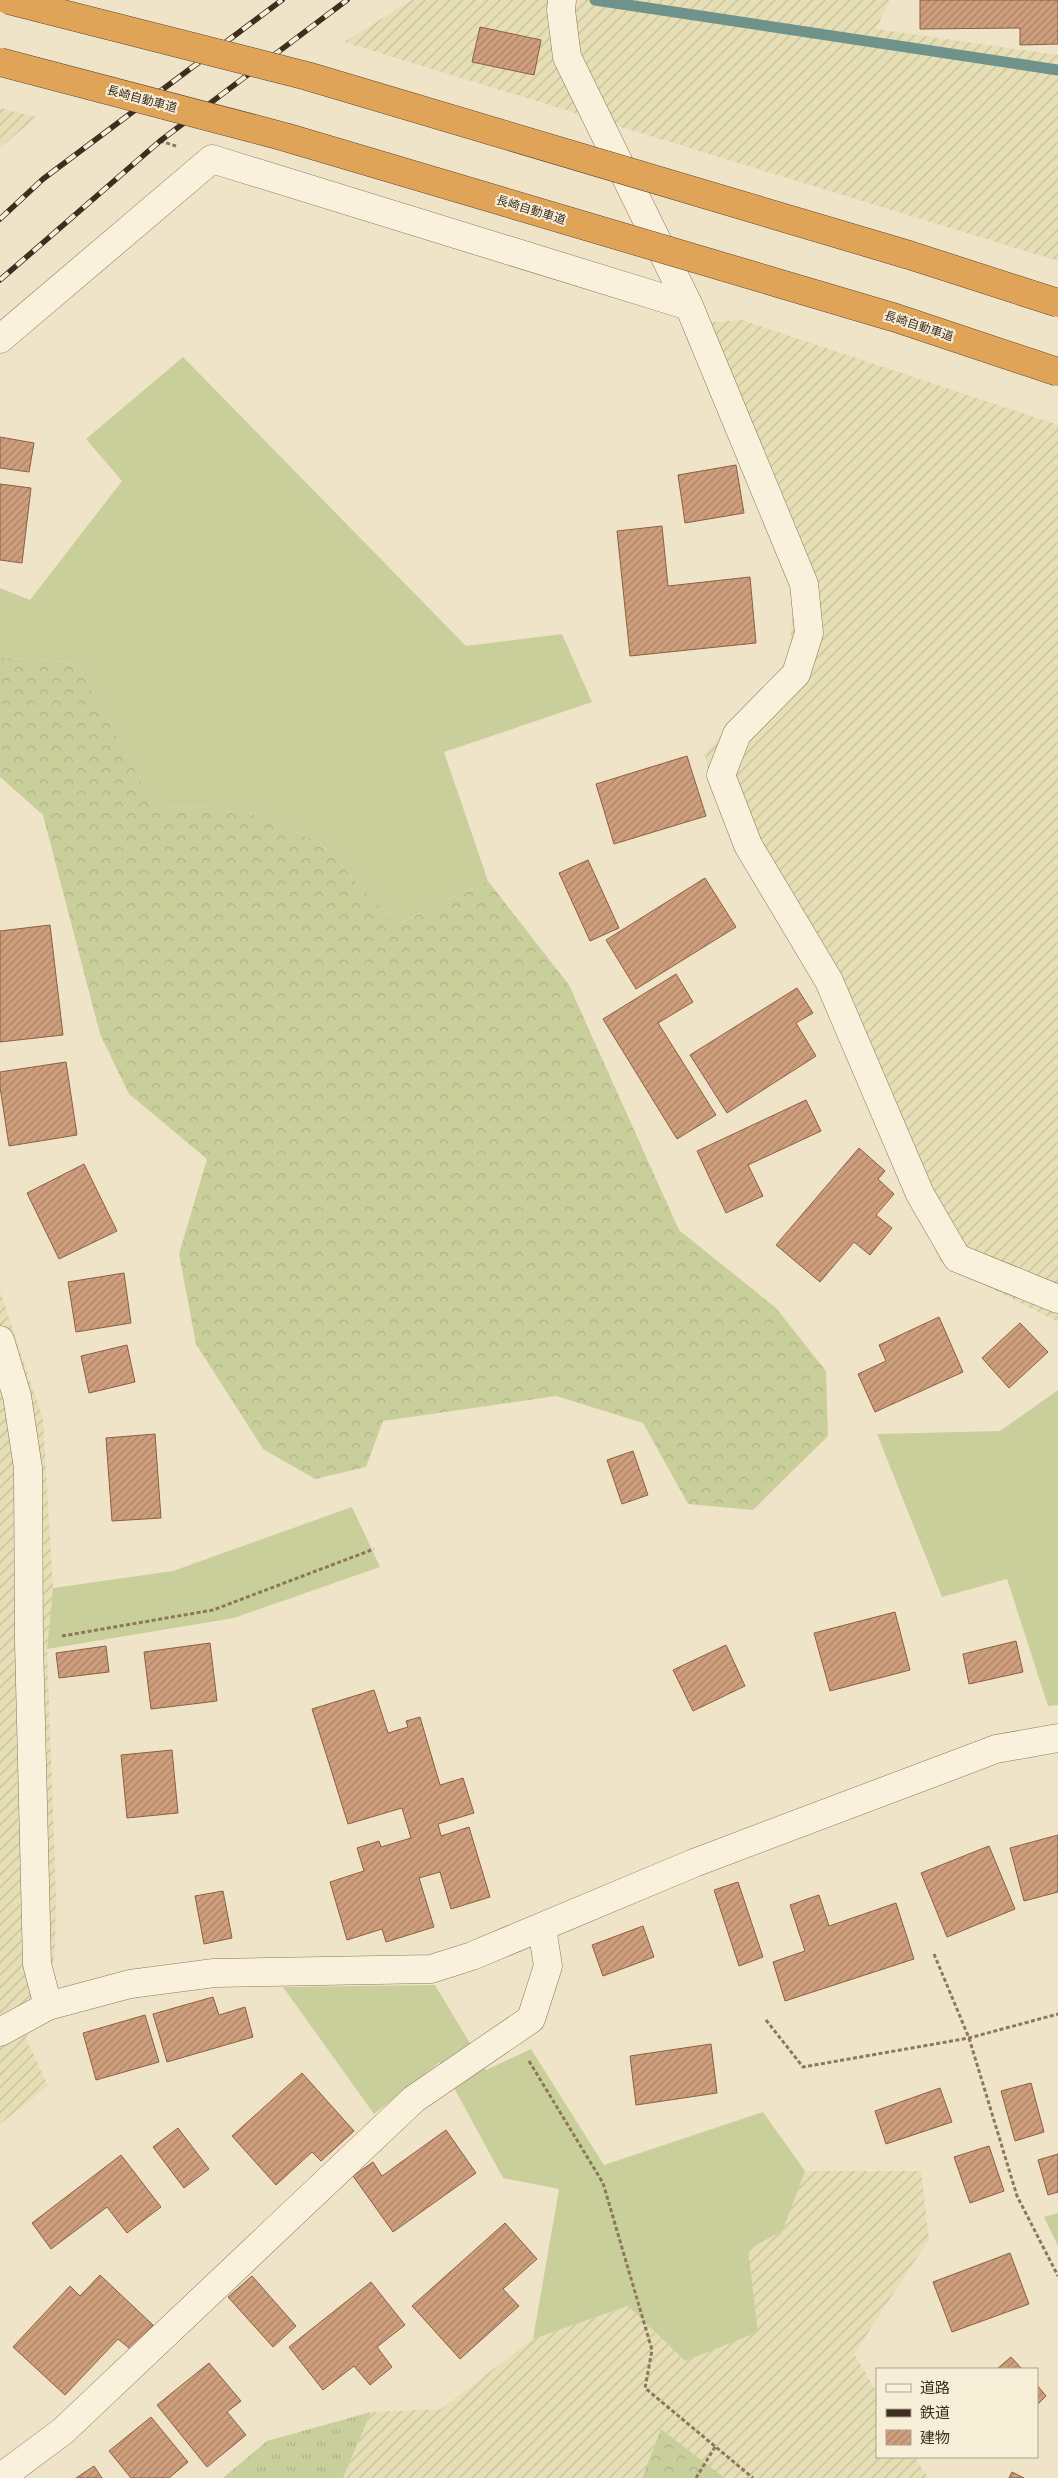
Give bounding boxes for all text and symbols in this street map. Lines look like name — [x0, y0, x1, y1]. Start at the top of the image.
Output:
street label: 長崎自動車道 — [105, 81, 179, 115]
street label: 長崎自動車道 — [495, 191, 568, 227]
street label: 長崎自動車道 — [883, 306, 956, 344]
legend — [876, 2368, 1038, 2458]
text: 道路 — [920, 2377, 950, 2397]
text: 鉄道 — [920, 2402, 950, 2422]
text: 建物 — [920, 2427, 950, 2447]

